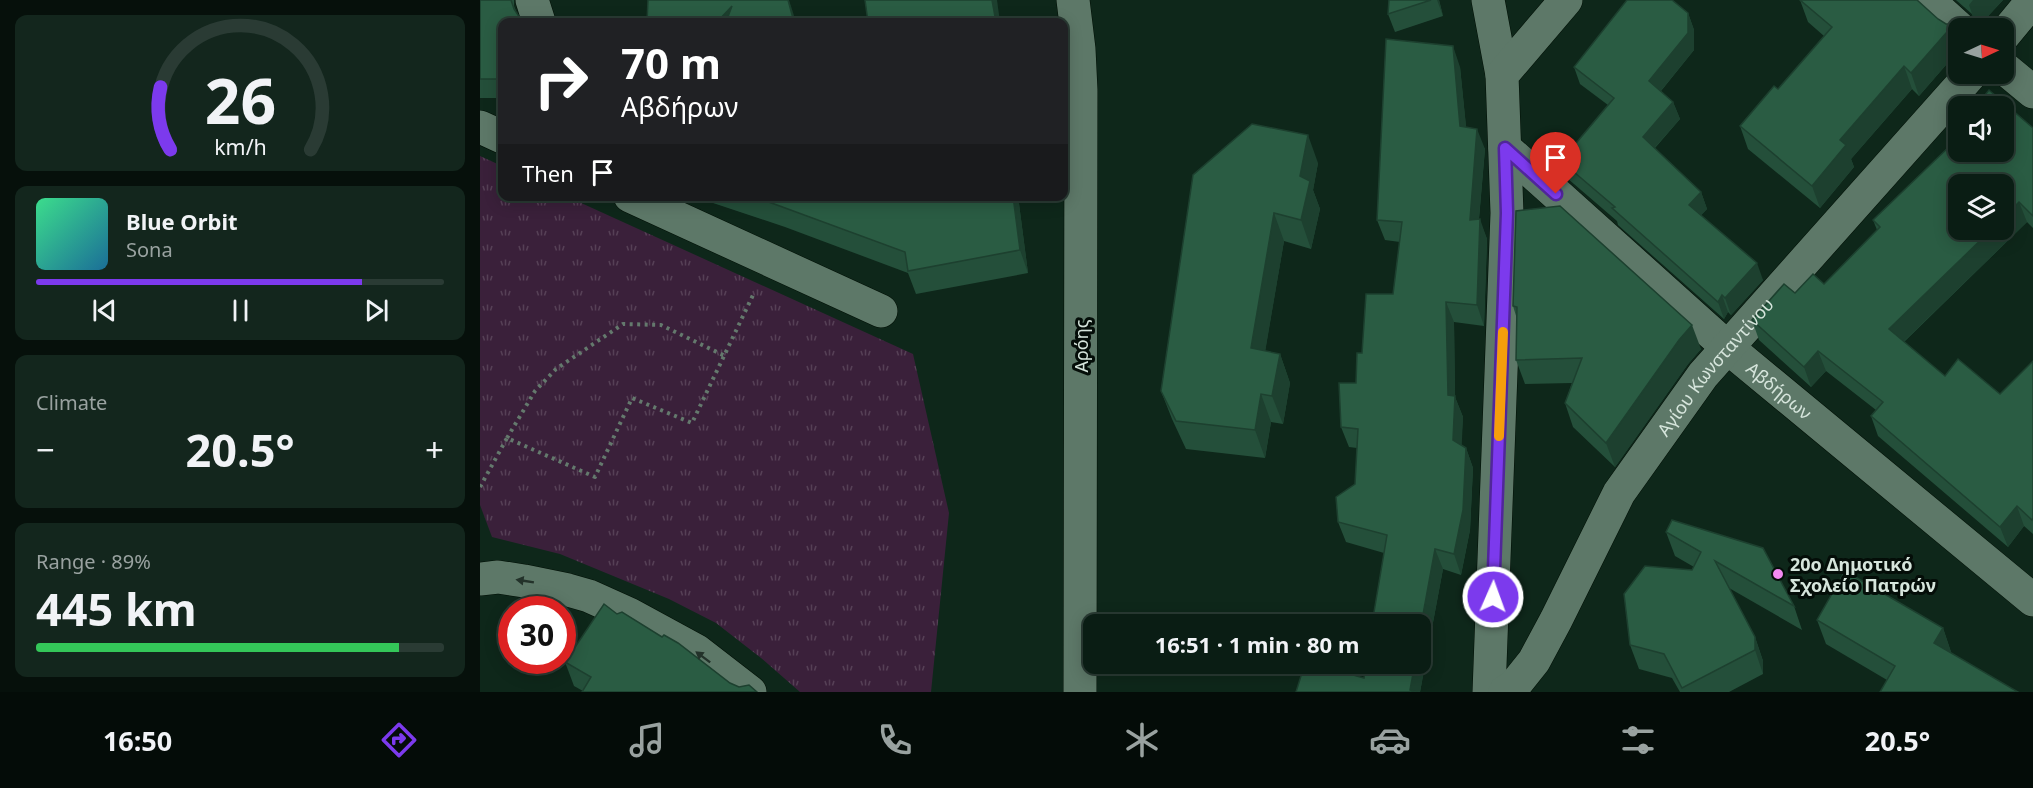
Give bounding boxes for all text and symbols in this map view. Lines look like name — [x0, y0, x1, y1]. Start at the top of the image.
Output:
north arrow — [1948, 18, 2014, 84]
map controls — [1948, 18, 2014, 240]
text: 70 m — [621, 34, 721, 91]
icon: right — [522, 42, 600, 120]
text: 26 — [204, 57, 276, 142]
text: Αβδήρων — [621, 88, 738, 125]
button: sound — [1948, 96, 2014, 162]
text: km/h — [214, 132, 266, 161]
pin — [1530, 132, 1581, 194]
icon: arrive — [1539, 141, 1572, 174]
icon: arrive — [586, 156, 619, 189]
text: Then — [522, 158, 574, 188]
button: layers — [1948, 174, 2014, 240]
text: Blue Orbit — [126, 206, 238, 236]
text: Sona — [126, 236, 173, 263]
street label: Αγίου Κωνσταντίνου — [1651, 292, 1779, 441]
icon: previous — [88, 294, 121, 327]
icon: pause — [224, 294, 257, 327]
icon: next — [360, 294, 393, 327]
street label: Αρόης — [1069, 319, 1093, 372]
street label: Αβδήρων — [1742, 356, 1817, 424]
text: Climate — [36, 389, 107, 416]
text: 20.5° — [186, 419, 294, 480]
text: − — [36, 427, 55, 472]
text: + — [425, 427, 444, 472]
text: Range · 89% — [36, 548, 151, 575]
place label: 20ο Δημοτικό Σχολείο Πατρών — [1790, 552, 1936, 597]
position arrow — [1461, 565, 1525, 629]
marker: 20ο Δημοτικό Σχολείο Πατρών — [1771, 567, 1785, 581]
one-way arrow — [516, 576, 535, 585]
text: 445 km — [36, 578, 197, 639]
speed limit sign: 30 — [498, 596, 576, 674]
text: 16:51 · 1 min · 80 m — [1155, 629, 1359, 659]
one-way arrow — [696, 651, 711, 663]
icon: directions — [378, 719, 420, 761]
icon: music — [626, 719, 668, 761]
icon: phone — [874, 719, 916, 761]
icon: climate — [1121, 719, 1163, 761]
icon: car — [1369, 719, 1411, 761]
icon: filters — [1617, 719, 1659, 761]
text: 16:50 — [103, 722, 172, 759]
text: 20.5° — [1865, 722, 1930, 759]

